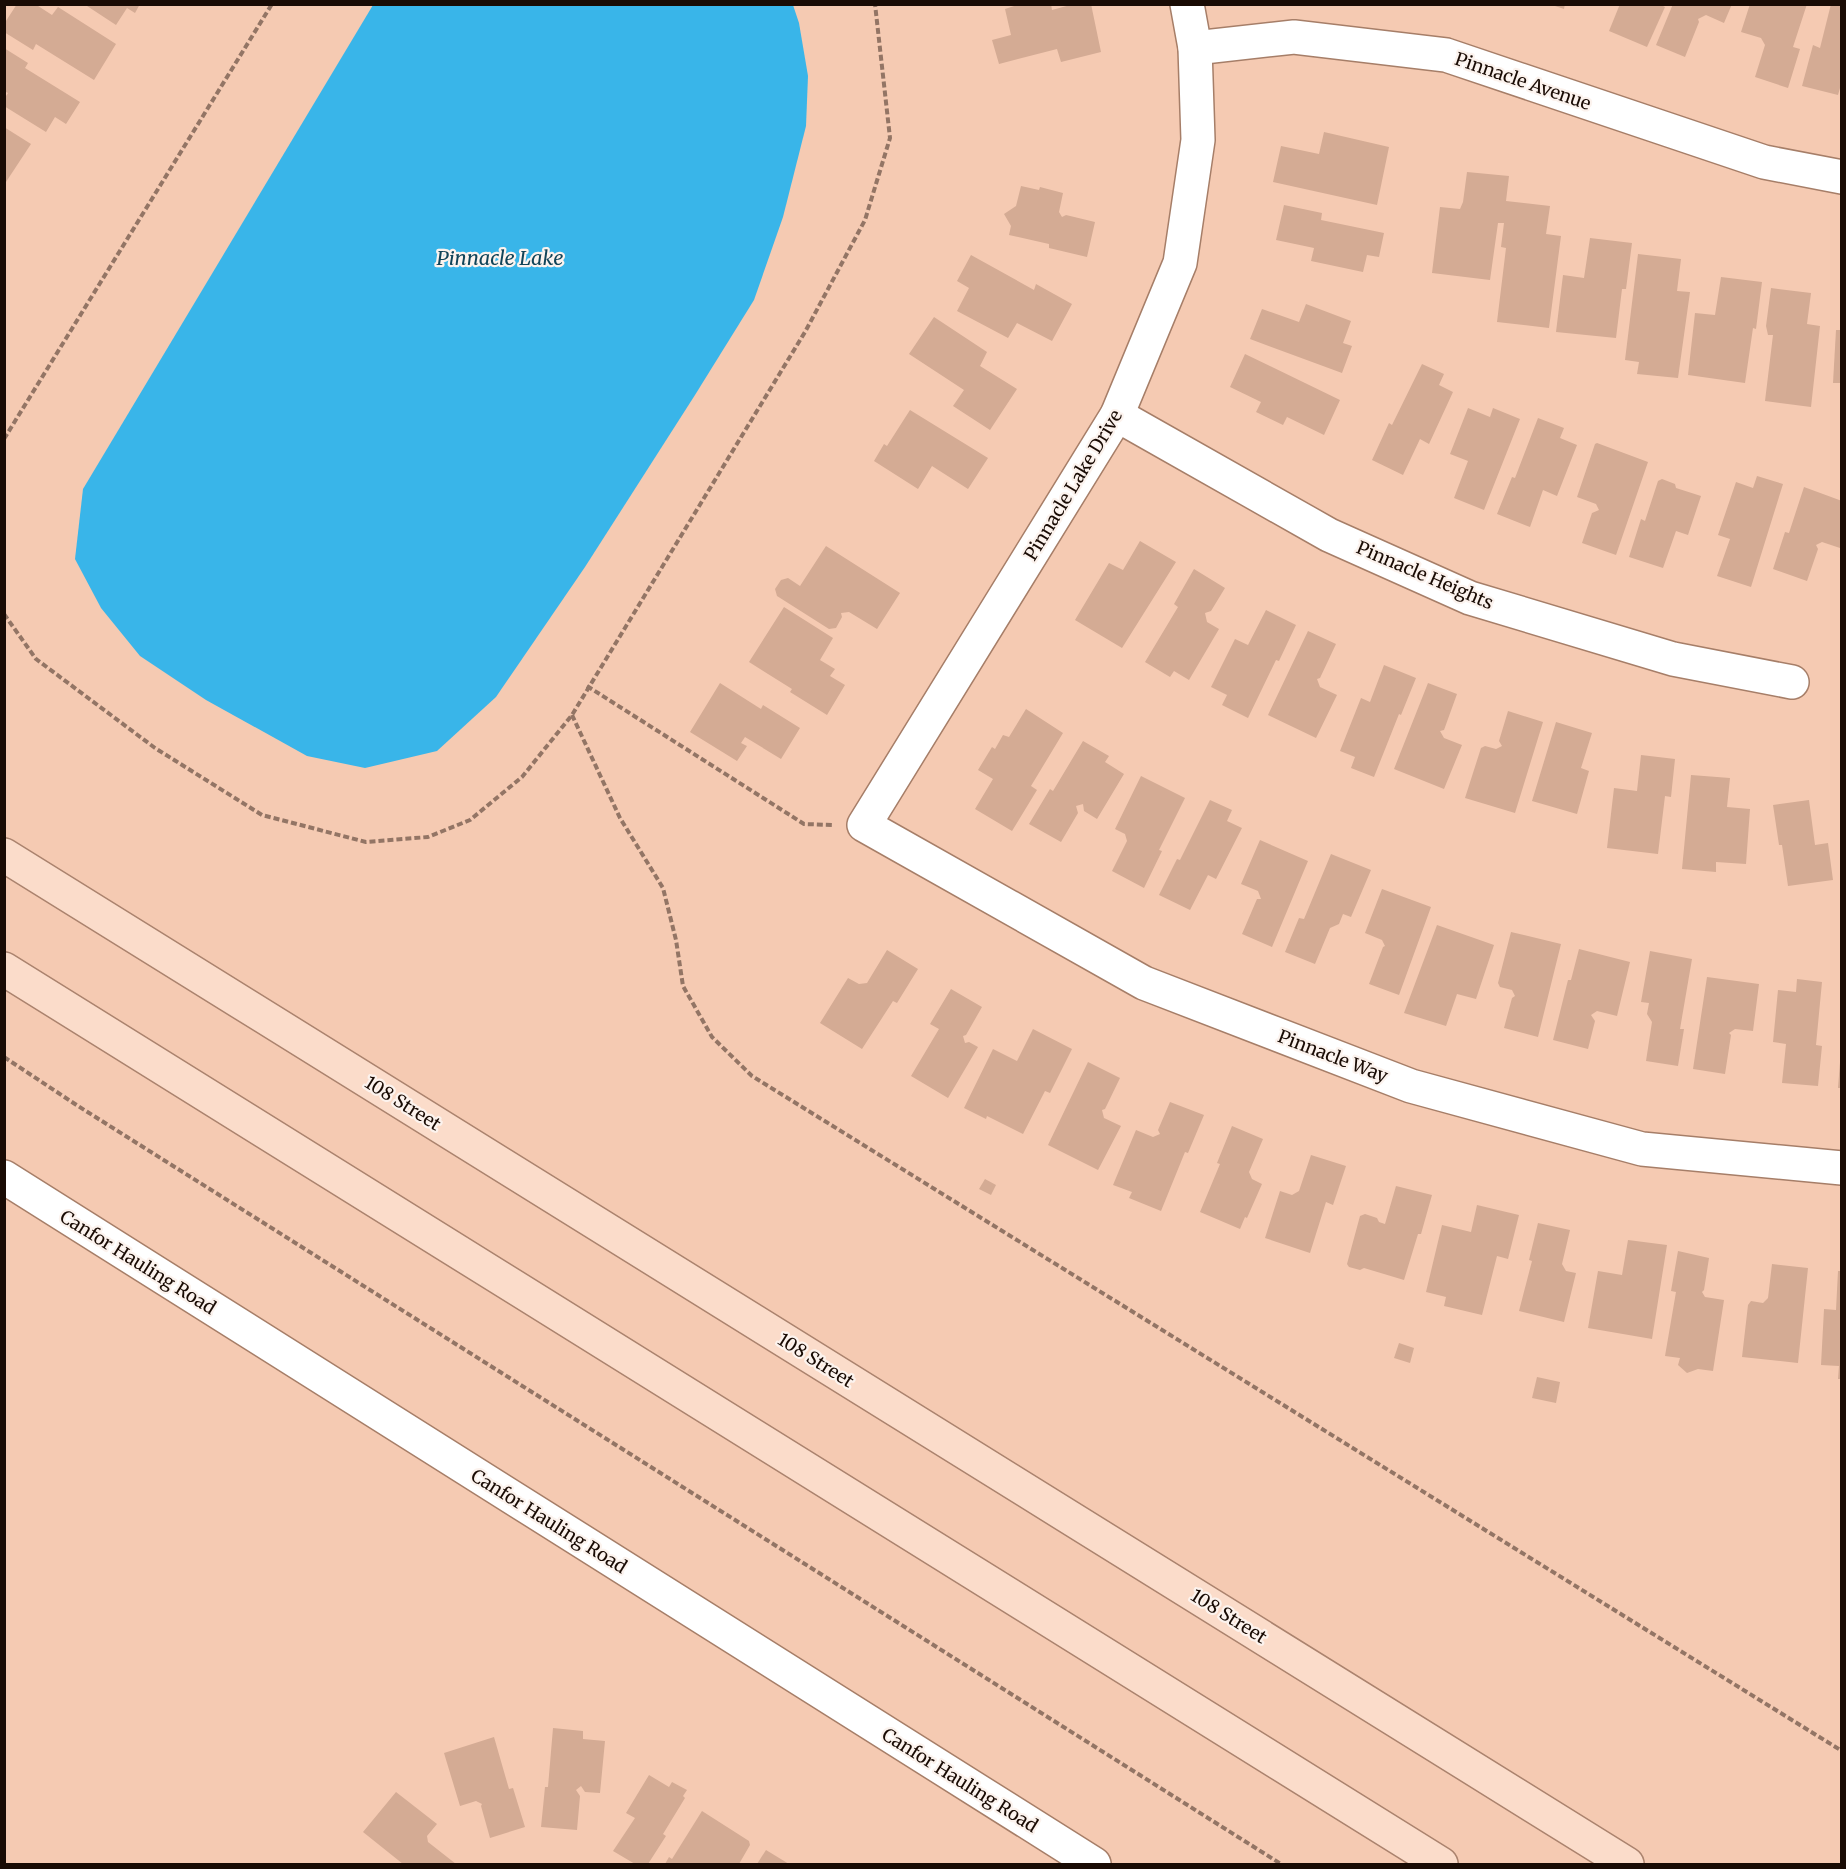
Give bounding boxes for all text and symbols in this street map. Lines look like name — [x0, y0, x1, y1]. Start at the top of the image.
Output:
street label: Pinnacle Avenue — [1452, 47, 1594, 115]
water label: Pinnacle Lake — [436, 245, 564, 270]
street label: Pinnacle Lake Drive — [1019, 405, 1127, 565]
street label: Pinnacle Heights — [1353, 536, 1497, 614]
street label: Pinnacle Way — [1275, 1024, 1392, 1088]
street label: 108 Street — [361, 1071, 445, 1135]
street label: Canfor Hauling Road — [56, 1205, 220, 1319]
street label: 108 Street — [774, 1328, 858, 1392]
street label: Canfor Hauling Road — [467, 1464, 631, 1578]
street label: 108 Street — [1187, 1584, 1271, 1648]
street label: Canfor Hauling Road — [878, 1723, 1042, 1837]

